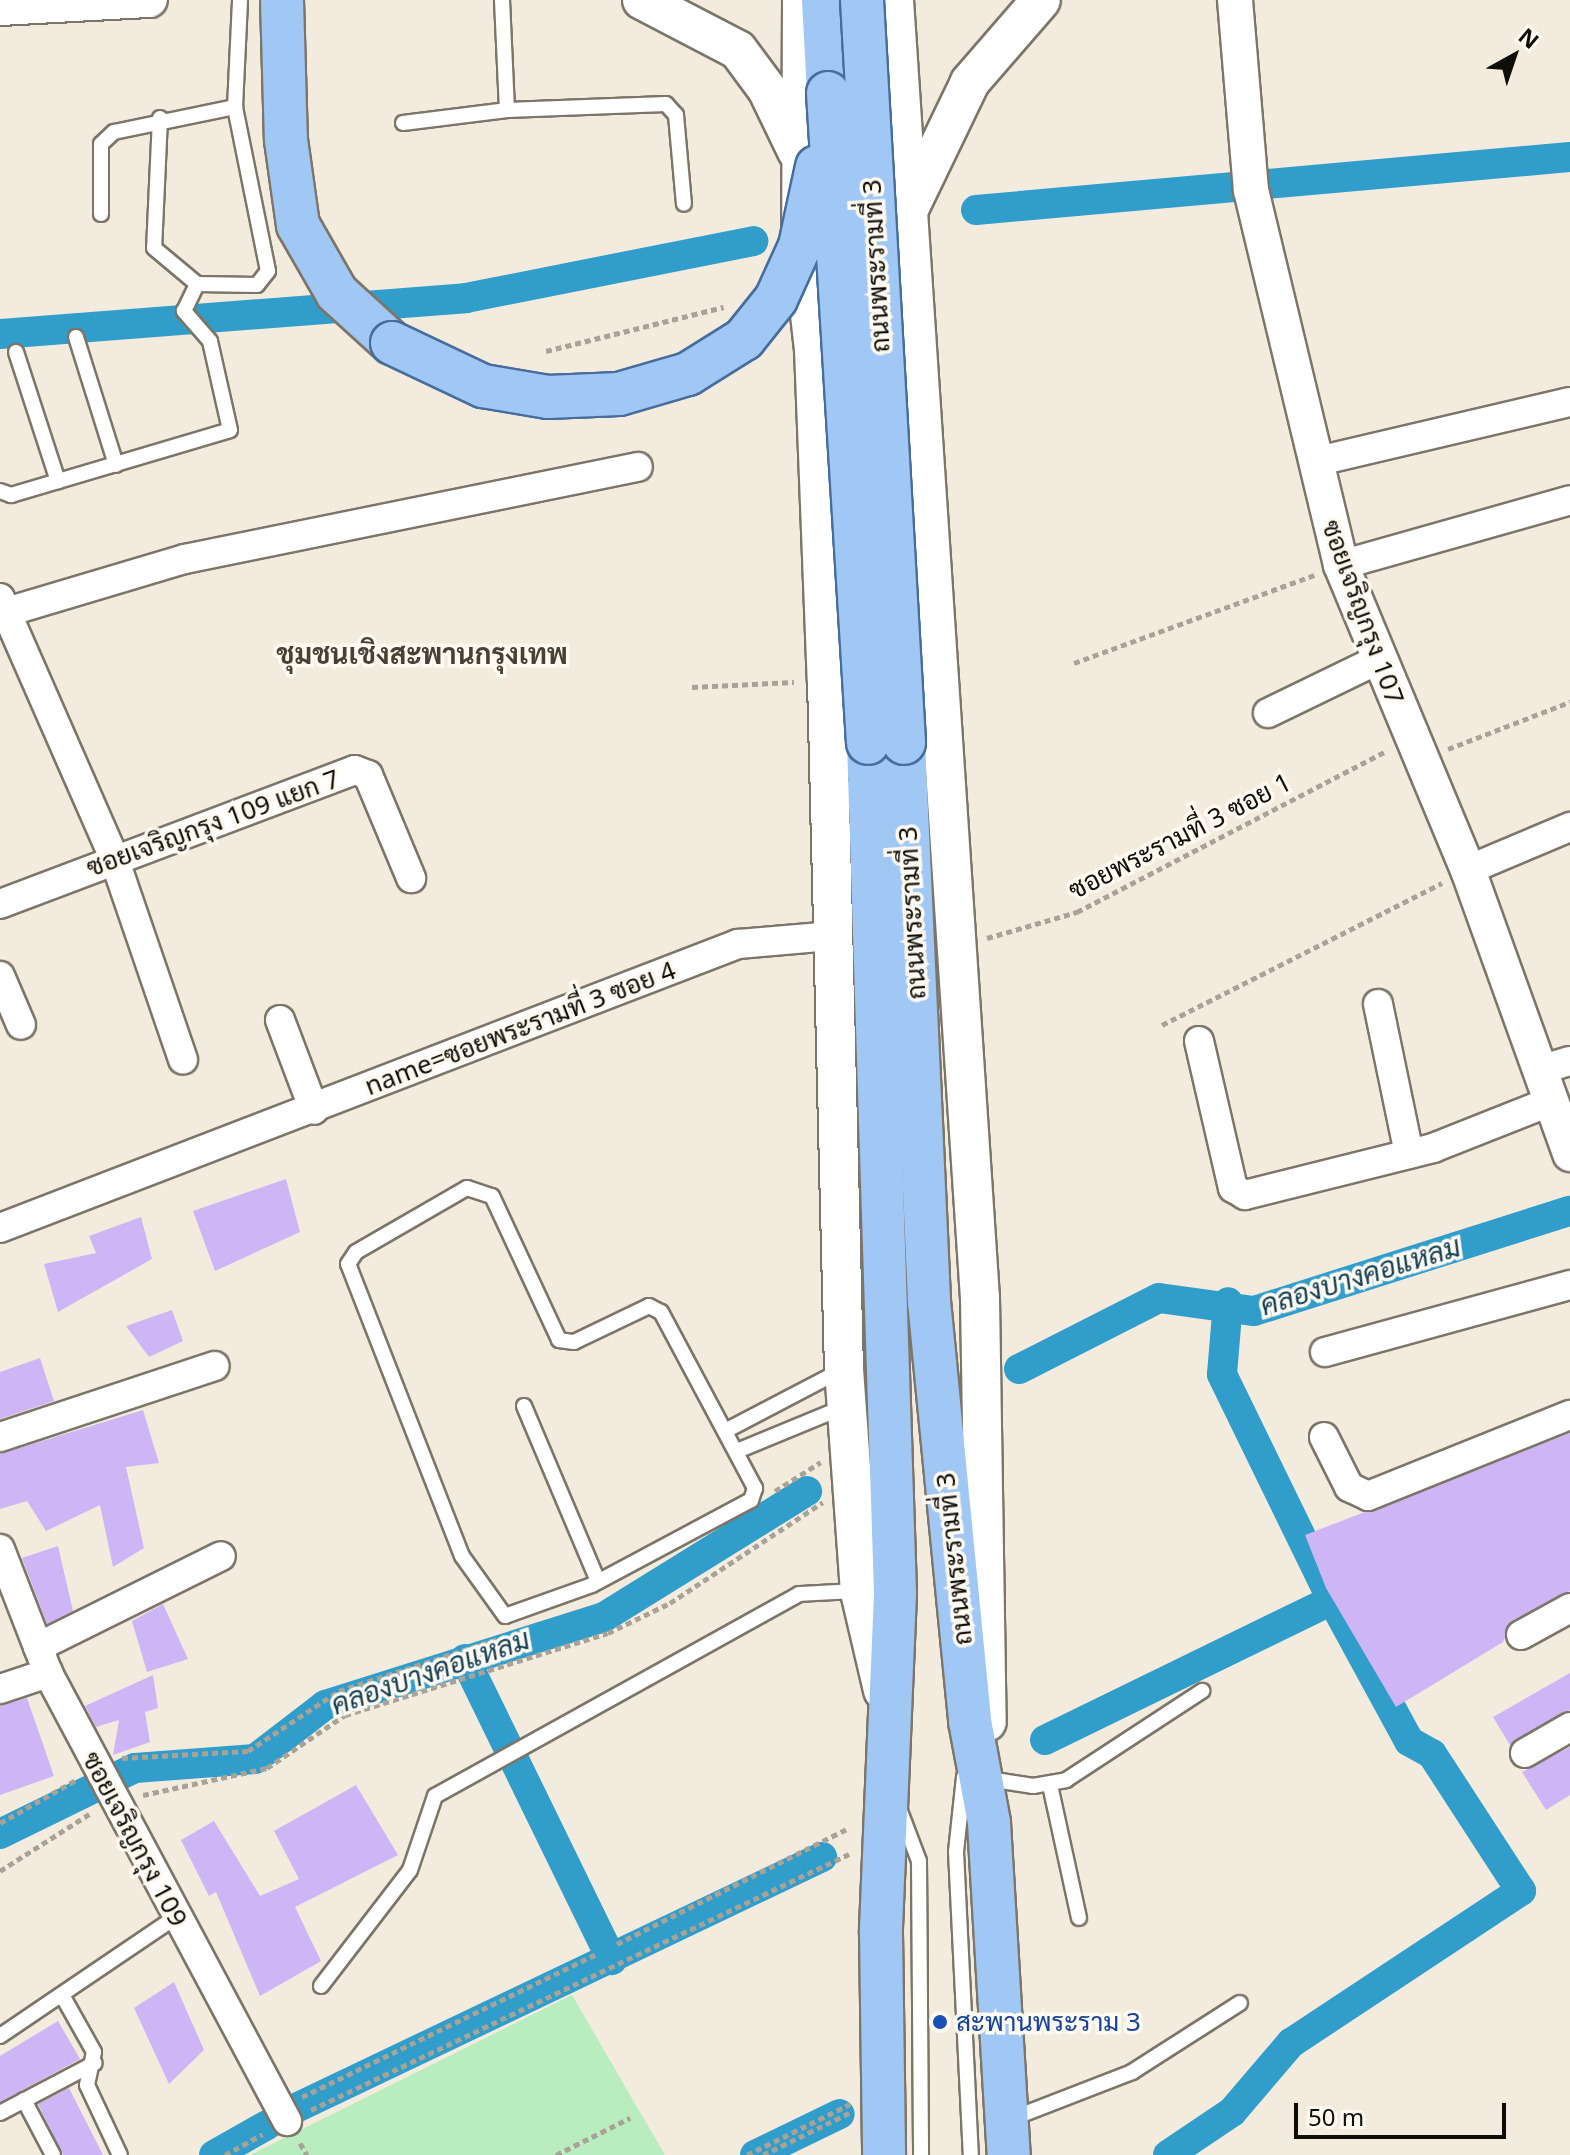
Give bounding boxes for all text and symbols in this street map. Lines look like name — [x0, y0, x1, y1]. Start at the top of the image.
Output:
north arrow — [1474, 16, 1554, 96]
text: N — [1513, 20, 1546, 55]
street label: ถนนพระรามที่ 3 — [856, 179, 896, 353]
street label: ซอยเจริญกรุง 107 — [1315, 516, 1411, 708]
district label: ชุมชนเชิงสะพานกรุงเทพ — [276, 636, 568, 670]
street label: ซอยเจริญกรุง 109 แยก 7 — [82, 763, 344, 883]
street label: ซอยพระรามที่ 3 ซอย 1 — [1063, 766, 1297, 906]
street label: ถนนพระรามที่ 3 — [892, 826, 932, 1000]
street label: name=ซอยพระรามที่ 3 ซอย 4 — [360, 954, 680, 1102]
water label: คลองบางคอแหลม — [1256, 1229, 1464, 1321]
street label: ถนนพระรามที่ 3 — [929, 1471, 979, 1647]
water label: คลองบางคอแหลม — [326, 1621, 534, 1721]
street label: ซอยเจริญกรุง 109 — [76, 1746, 194, 1932]
place label: สะพานพระราม 3 — [956, 2006, 1141, 2038]
marker: สะพานพระราม 3 — [931, 2013, 949, 2031]
scale bar — [1298, 2087, 1510, 2137]
text: 50 m — [1308, 2100, 1364, 2133]

